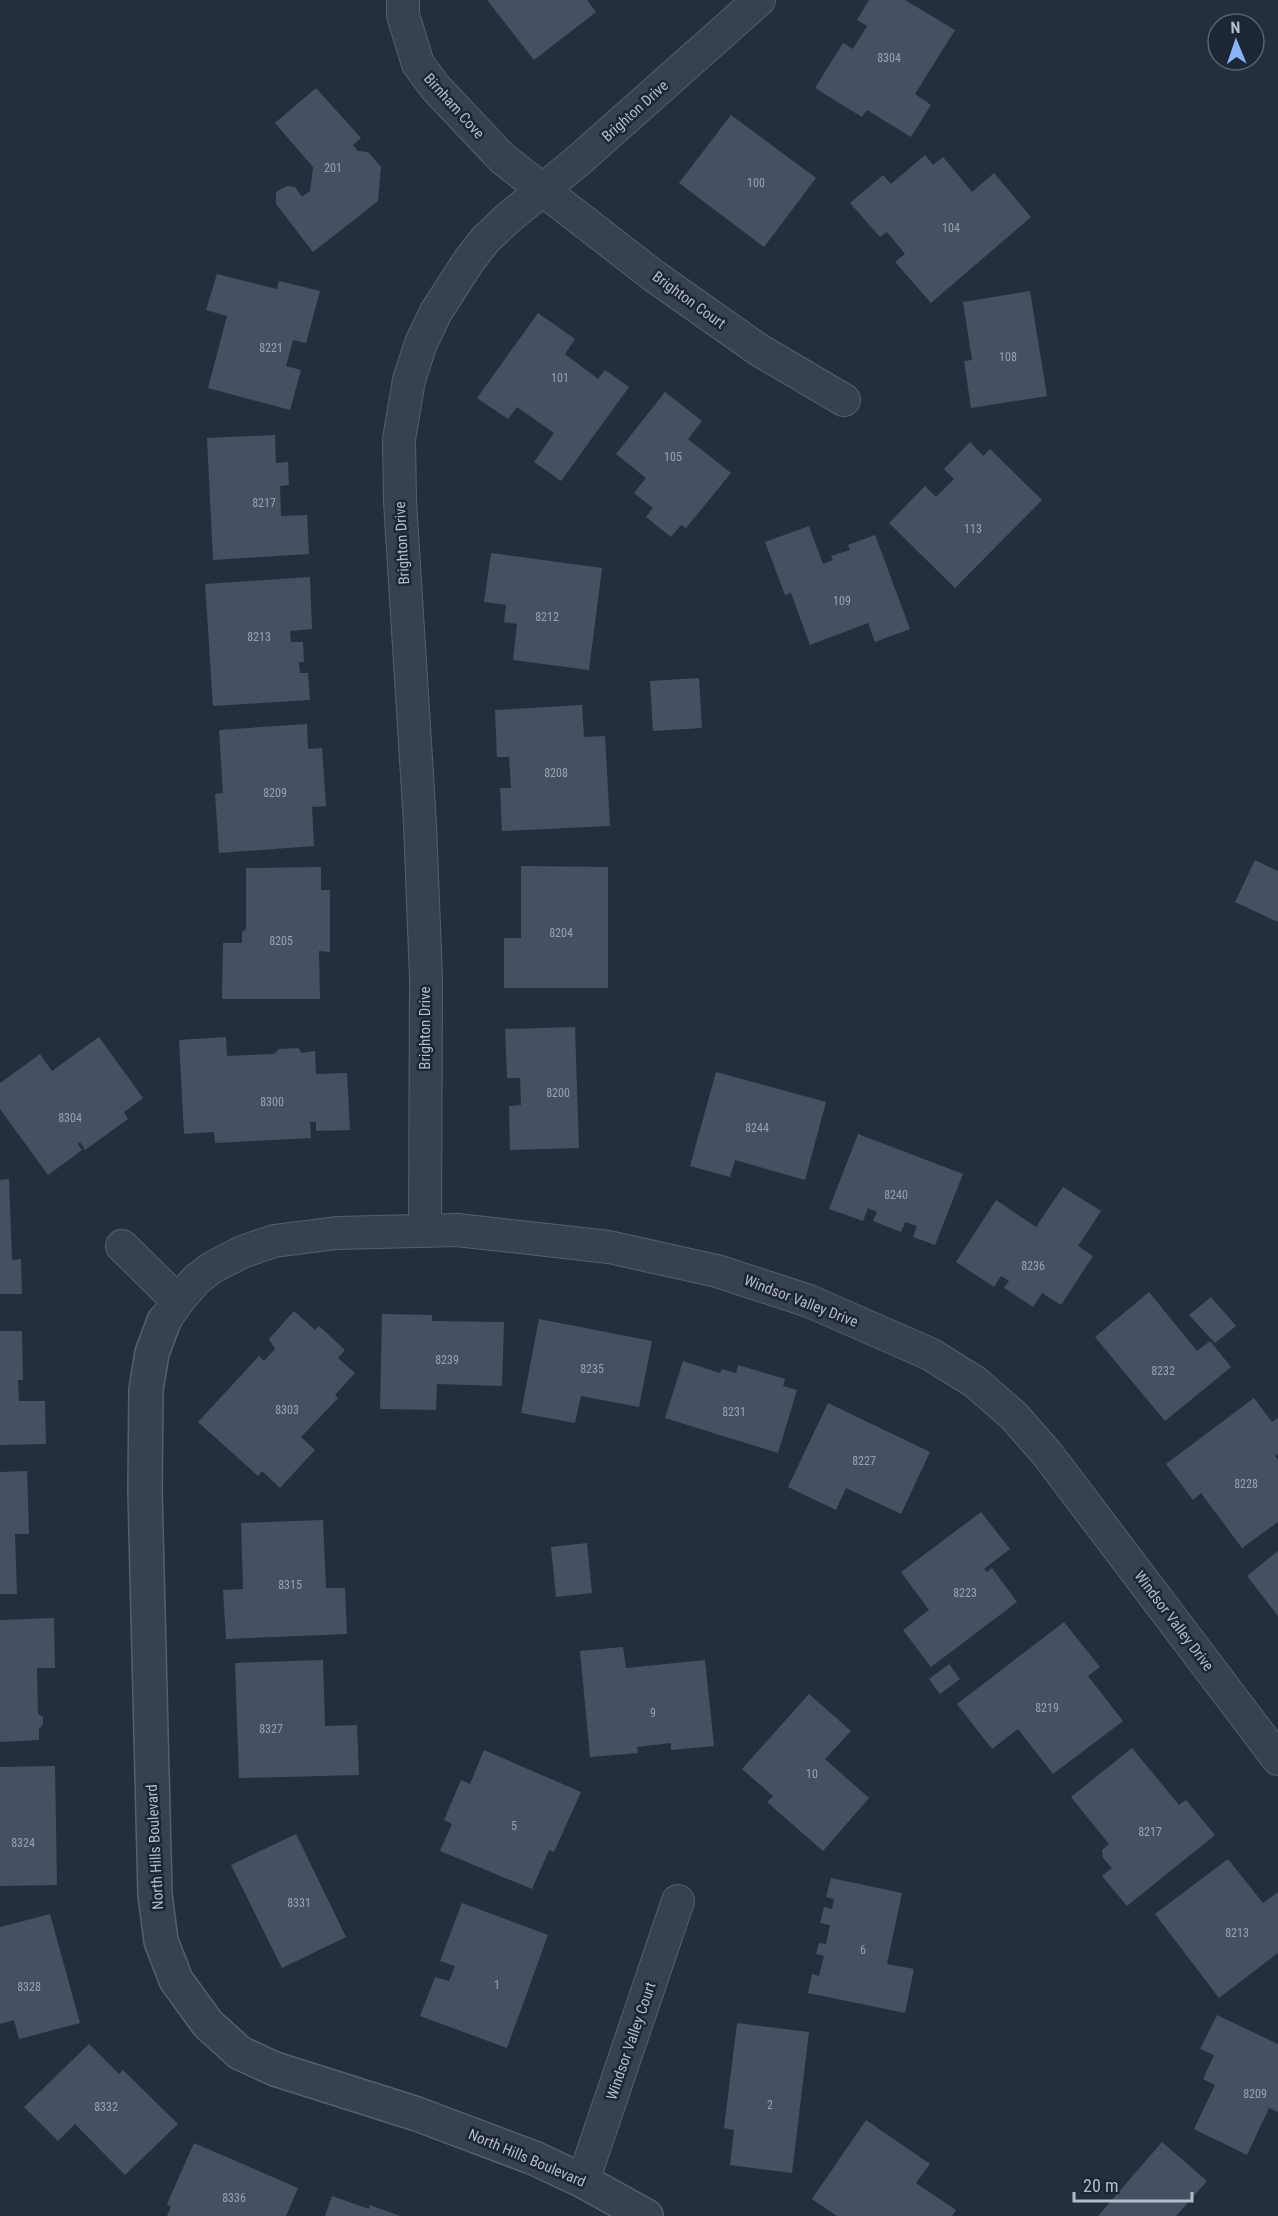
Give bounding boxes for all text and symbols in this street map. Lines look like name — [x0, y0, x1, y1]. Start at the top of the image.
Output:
north arrow — [1206, 12, 1266, 72]
text: N — [1230, 18, 1241, 37]
house number: 8304 — [877, 51, 901, 65]
street label: Birnham Cove — [420, 70, 488, 142]
street label: Brighton Drive — [598, 76, 672, 146]
house number: 201 — [324, 161, 342, 175]
house number: 100 — [747, 176, 765, 190]
house number: 104 — [942, 221, 960, 235]
street label: Brighton Court — [649, 267, 729, 333]
house number: 8221 — [259, 341, 283, 355]
house number: 108 — [999, 350, 1017, 364]
house number: 101 — [551, 371, 569, 385]
house number: 105 — [664, 450, 682, 464]
house number: 8217 — [252, 496, 276, 510]
street label: Brighton Drive — [391, 501, 413, 585]
house number: 113 — [964, 522, 982, 536]
house number: 109 — [833, 594, 851, 608]
house number: 8212 — [535, 610, 559, 624]
house number: 8213 — [247, 630, 271, 644]
house number: 8208 — [544, 766, 568, 780]
house number: 8209 — [263, 786, 287, 800]
house number: 8204 — [549, 926, 573, 940]
house number: 8205 — [269, 934, 293, 948]
street label: Brighton Drive — [416, 986, 434, 1070]
house number: 8200 — [546, 1086, 570, 1100]
house number: 8300 — [260, 1095, 284, 1109]
house number: 8304 — [58, 1111, 82, 1125]
house number: 8244 — [745, 1121, 769, 1135]
house number: 8240 — [884, 1188, 908, 1202]
house number: 8236 — [1021, 1259, 1045, 1273]
street label: Windsor Valley Drive — [741, 1271, 861, 1331]
house number: 8239 — [435, 1353, 459, 1367]
house number: 8235 — [580, 1362, 604, 1376]
house number: 8232 — [1151, 1364, 1175, 1378]
house number: 8303 — [275, 1403, 299, 1417]
house number: 8231 — [722, 1405, 746, 1419]
house number: 8227 — [852, 1454, 876, 1468]
house number: 8228 — [1234, 1477, 1258, 1491]
street label: Windsor Valley Drive — [1131, 1567, 1217, 1675]
house number: 8315 — [278, 1578, 302, 1592]
house number: 8223 — [953, 1586, 977, 1600]
house number: 8219 — [1035, 1701, 1059, 1715]
house number: 9 — [650, 1706, 656, 1720]
house number: 8327 — [259, 1722, 283, 1736]
house number: 10 — [806, 1767, 818, 1781]
street label: North Hills Boulevard — [143, 1784, 167, 1910]
house number: 5 — [511, 1819, 517, 1833]
house number: 8217 — [1138, 1825, 1162, 1839]
house number: 8324 — [11, 1836, 35, 1850]
house number: 8331 — [287, 1896, 311, 1910]
house number: 8213 — [1225, 1926, 1249, 1940]
house number: 6 — [860, 1943, 866, 1957]
house number: 1 — [494, 1978, 500, 1992]
house number: 8328 — [17, 1980, 41, 1994]
street label: Windsor Valley Court — [602, 1980, 660, 2102]
house number: 8209 — [1243, 2087, 1267, 2101]
house number: 2 — [767, 2098, 773, 2112]
house number: 8332 — [94, 2100, 118, 2114]
street label: North Hills Boulevard — [466, 2125, 588, 2191]
scale bar — [1074, 2165, 1192, 2203]
text: 20 m — [1083, 2175, 1118, 2196]
house number: 8336 — [222, 2191, 246, 2205]

